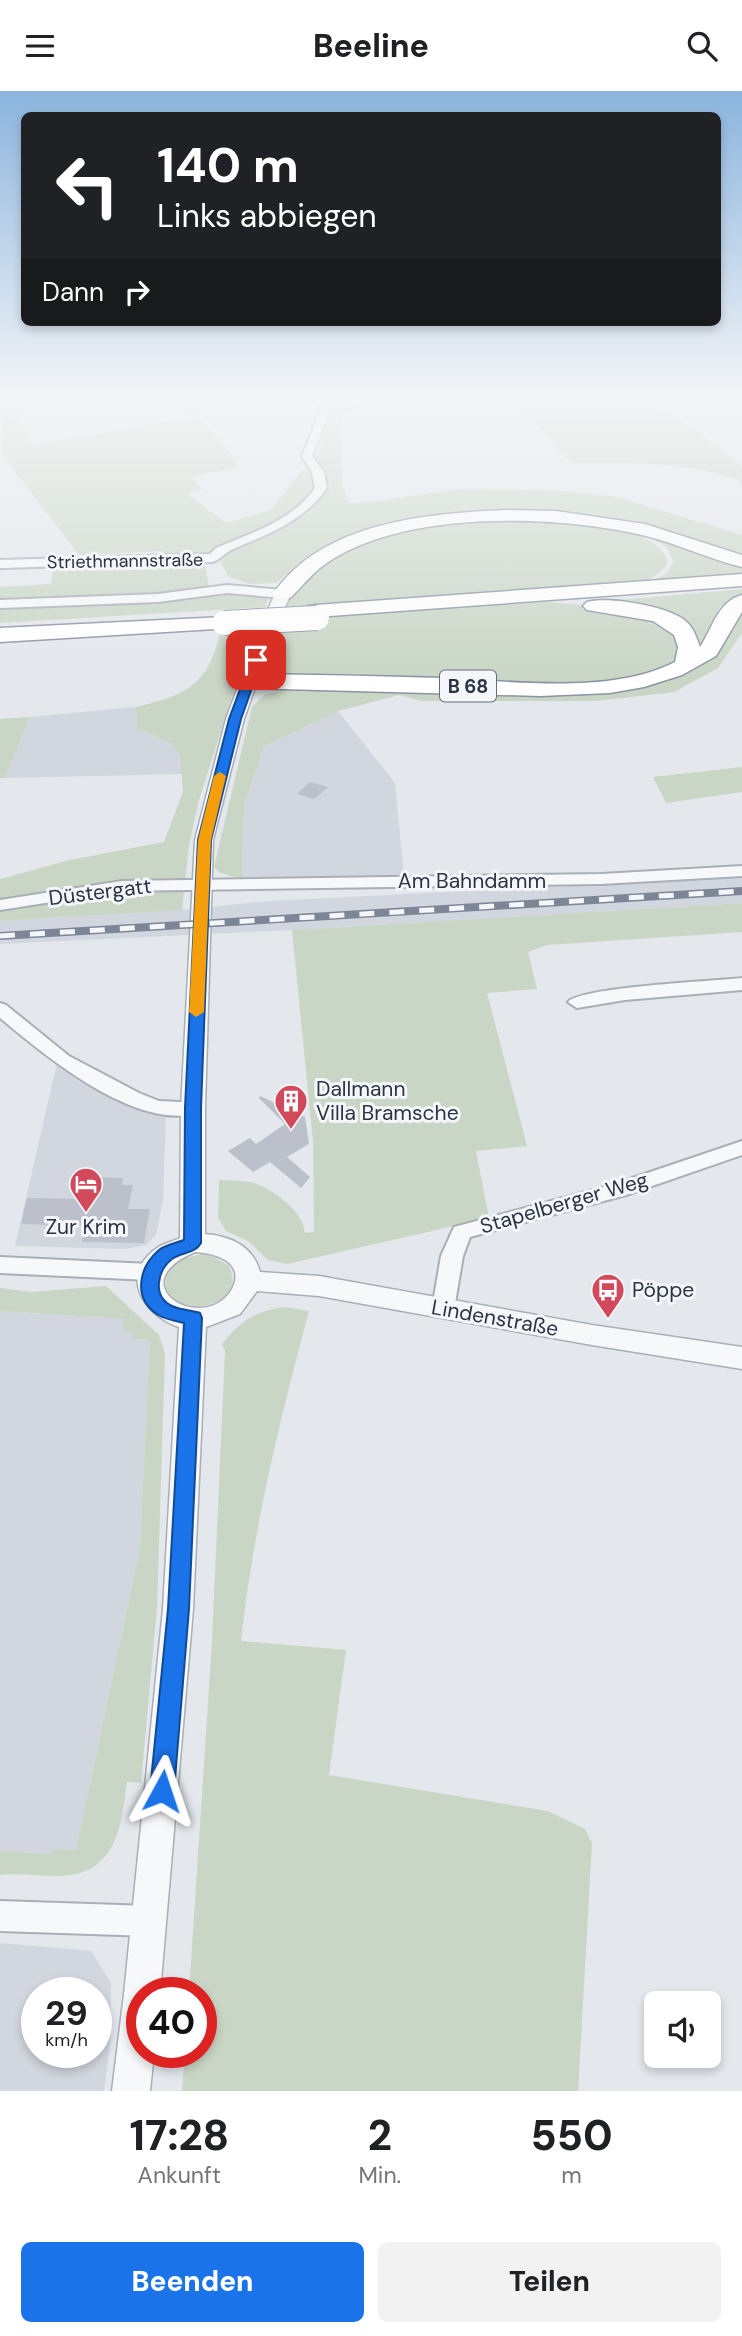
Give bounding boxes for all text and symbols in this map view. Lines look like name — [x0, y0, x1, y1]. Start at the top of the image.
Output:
text: Beeline — [313, 25, 429, 67]
icon: menu — [21, 27, 59, 65]
icon: search — [683, 27, 721, 65]
text: 140 m — [157, 133, 299, 197]
icon: left — [42, 140, 133, 231]
text: Links abbiegen — [157, 195, 377, 237]
icon: right — [118, 273, 156, 311]
text: Dann — [42, 275, 104, 309]
street label: Striethmannstraße — [47, 548, 203, 574]
pin — [226, 630, 286, 690]
icon: arrive — [237, 641, 275, 679]
road number: B 68 — [440, 671, 496, 701]
street label: Am Bahndamm — [398, 867, 546, 895]
street label: Düstergatt — [47, 872, 153, 912]
place label: Dallmann Villa Bramsche — [316, 1075, 459, 1127]
building icon: Dallmann Villa Bramsche — [272, 1082, 310, 1131]
hotel icon: Zur Krim — [67, 1165, 105, 1214]
street label: Stapelberger Weg — [477, 1166, 652, 1240]
place label: Zur Krim — [46, 1213, 126, 1241]
bus stop icon: Pöppe — [589, 1271, 627, 1320]
place label: Pöppe — [632, 1276, 694, 1304]
street label: Lindenstraße — [429, 1293, 561, 1343]
position arrow — [125, 1754, 199, 1828]
speed limit sign: 40 — [126, 1977, 217, 2068]
text: 29 — [45, 1990, 88, 2036]
map controls — [644, 1991, 721, 2068]
button: sound — [644, 1991, 721, 2068]
text: km/h — [45, 2028, 88, 2052]
text: 17:28 — [129, 2108, 229, 2163]
text: 2 — [368, 2108, 392, 2163]
text: 550 — [531, 2108, 613, 2163]
text: Ankunft — [138, 2160, 221, 2190]
text: Min. — [359, 2160, 401, 2190]
text: m — [561, 2160, 582, 2190]
button: Beenden — [21, 2242, 364, 2322]
button: Teilen — [378, 2242, 721, 2322]

